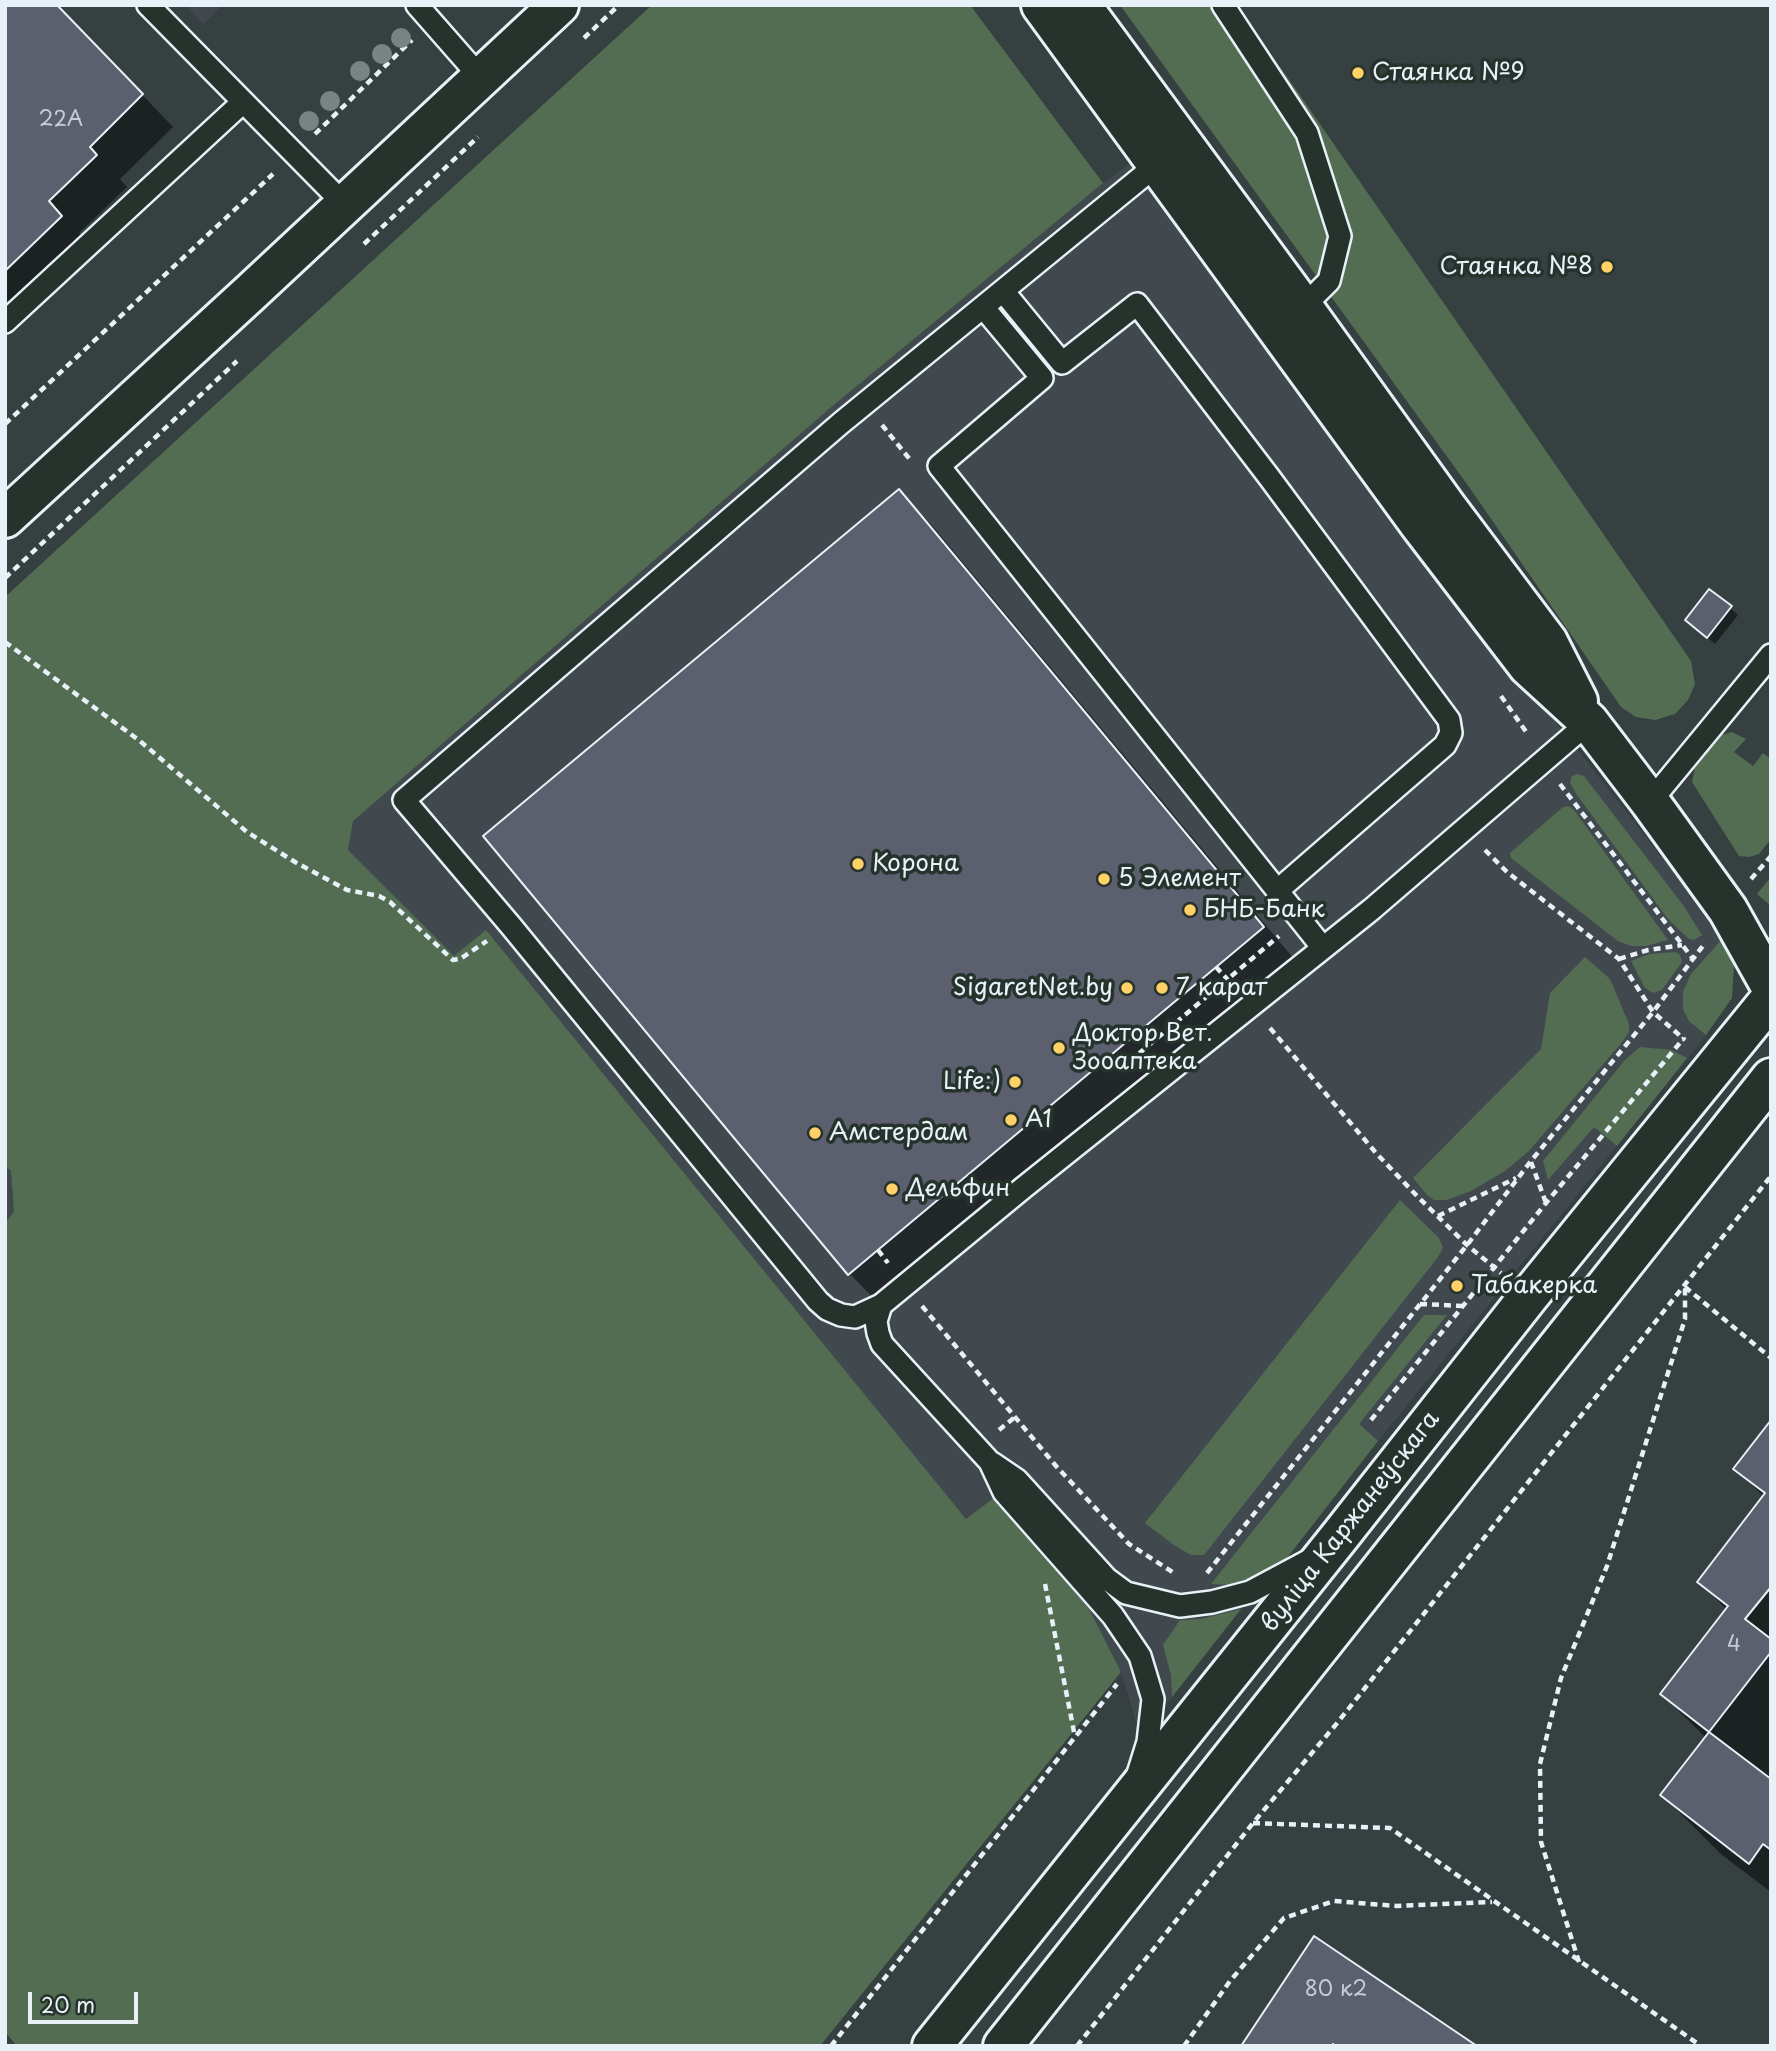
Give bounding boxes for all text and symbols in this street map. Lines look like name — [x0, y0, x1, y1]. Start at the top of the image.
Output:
place label: Стаянка №9 — [1372, 59, 1525, 87]
marker: Стаянка №9 — [1350, 65, 1366, 81]
house number: 22А — [39, 107, 83, 133]
place label: Стаянка №8 — [1439, 253, 1593, 281]
marker: Стаянка №8 — [1599, 259, 1615, 275]
place label: Корона — [872, 850, 959, 878]
marker: Корона — [850, 856, 866, 872]
place label: 5 Элемент — [1118, 865, 1241, 893]
marker: 5 Элемент — [1096, 871, 1112, 887]
place label: БНБ-Банк — [1204, 896, 1325, 924]
marker: БНБ-Банк — [1182, 902, 1198, 918]
place label: SigaretNet.by — [953, 974, 1113, 1002]
place label: 7 карат — [1176, 974, 1267, 1002]
marker: SigaretNet.by — [1119, 980, 1135, 996]
marker: 7 карат — [1154, 980, 1170, 996]
place label: Доктор Вет. Зооаптека — [1073, 1020, 1213, 1076]
marker: Доктор Вет. Зооаптека — [1051, 1040, 1067, 1056]
place label: Life:) — [943, 1068, 1001, 1096]
marker: Life:) — [1007, 1074, 1023, 1090]
place label: A1 — [1025, 1106, 1052, 1134]
marker: A1 — [1003, 1112, 1019, 1128]
place label: Амстердам — [829, 1119, 969, 1147]
marker: Амстердам — [807, 1125, 823, 1141]
place label: Дельфин — [906, 1175, 1010, 1203]
marker: Дельфин — [884, 1181, 900, 1197]
place label: Табакерка — [1471, 1272, 1597, 1300]
marker: Табакерка — [1449, 1278, 1465, 1294]
street label: вуліца Каржанеўскага — [1256, 1406, 1446, 1638]
house number: 4 — [1727, 1632, 1741, 1658]
house number: 80 к2 — [1305, 1977, 1367, 2003]
scale bar — [32, 1978, 142, 2022]
text: 20 m — [41, 1988, 95, 2020]

